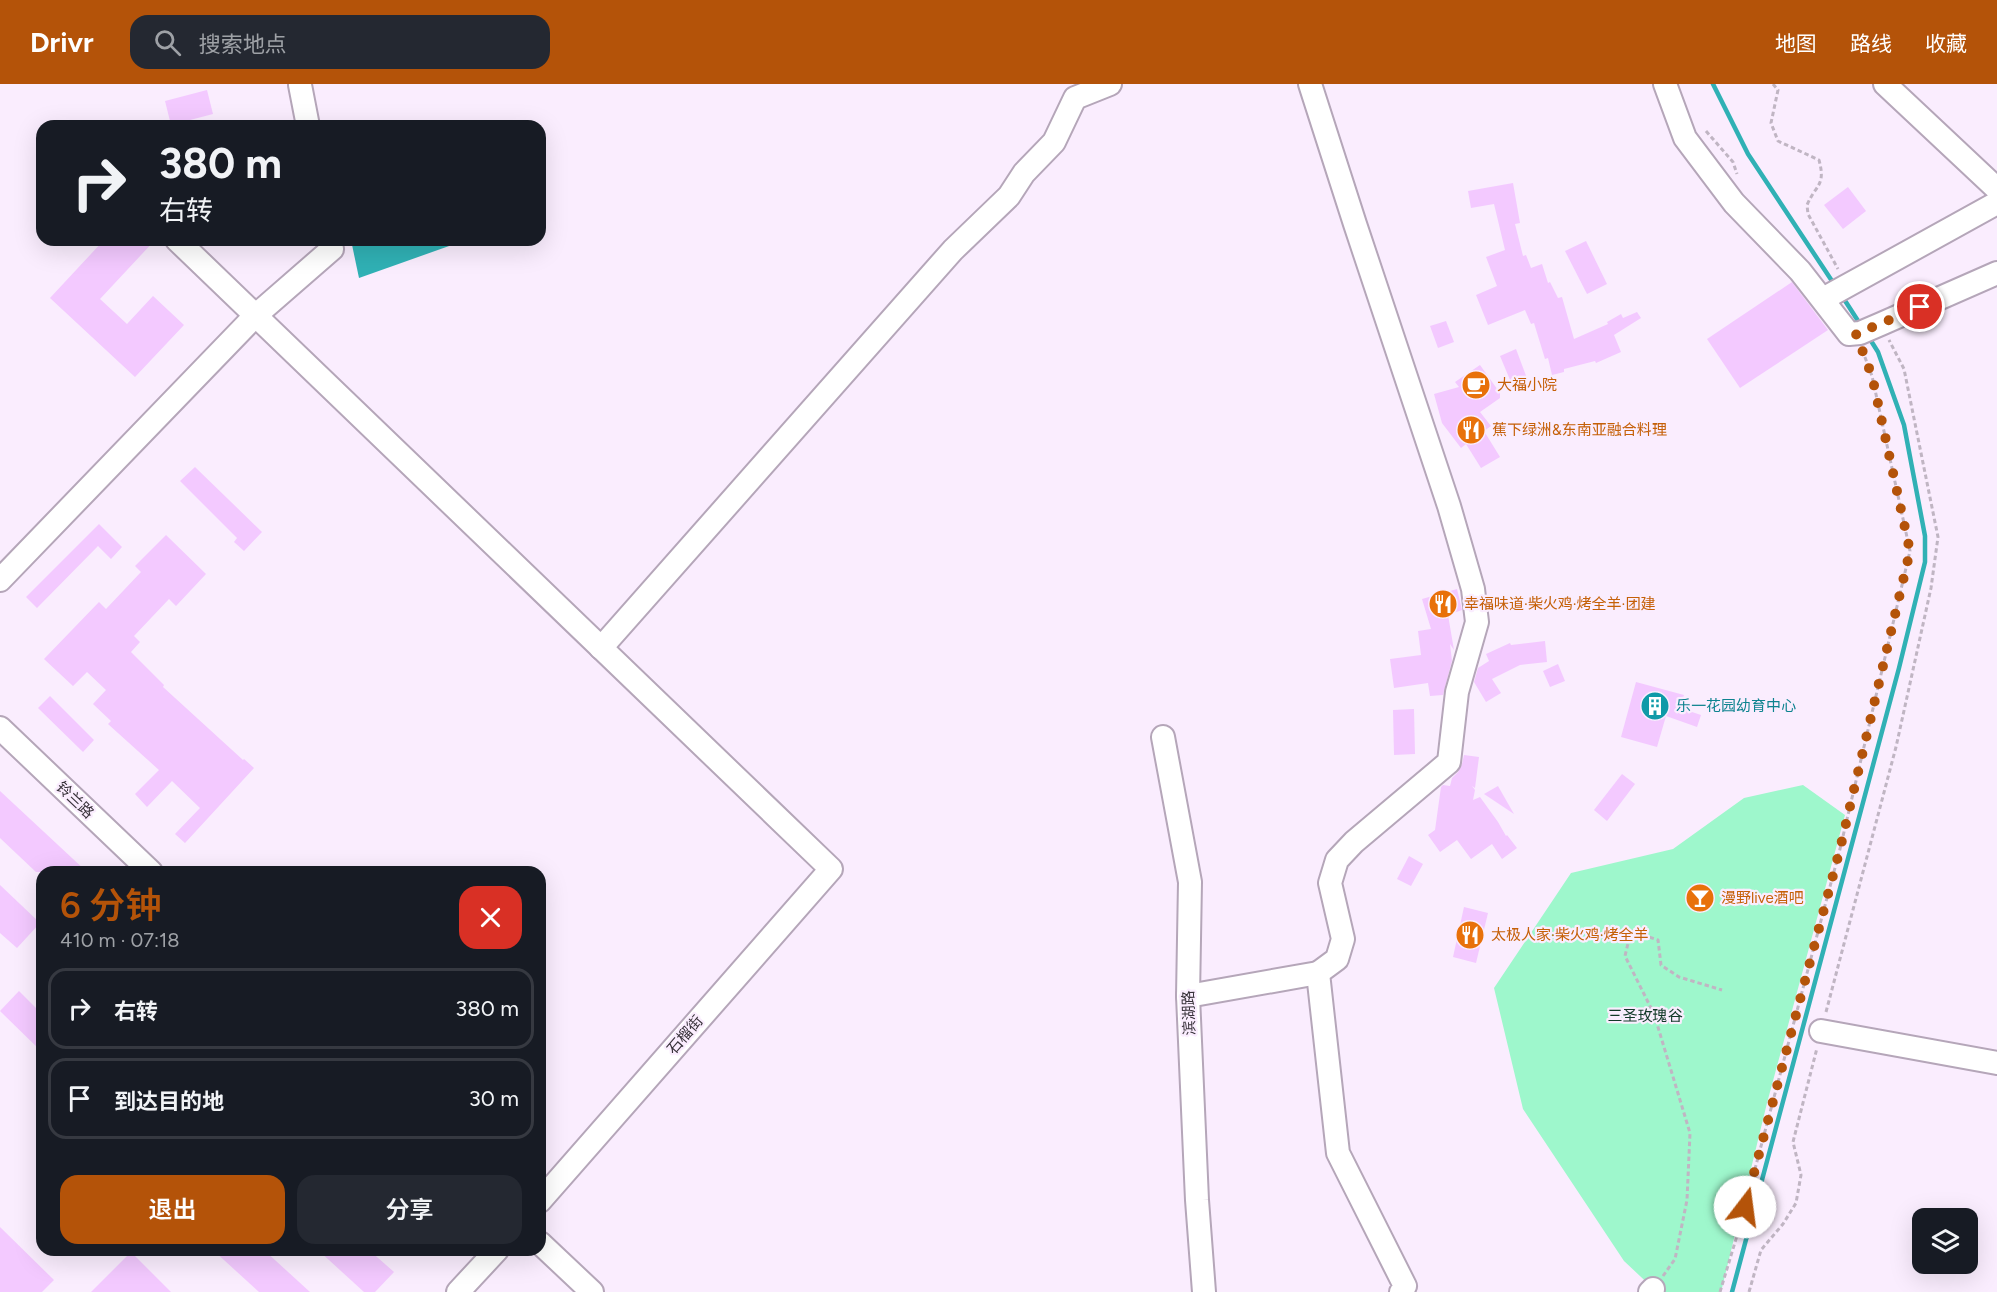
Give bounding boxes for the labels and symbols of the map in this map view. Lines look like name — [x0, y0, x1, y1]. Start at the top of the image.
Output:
pin — [1894, 281, 1945, 332]
cafe icon: 大福小院 — [1460, 369, 1492, 401]
place label: 大福小院 — [1497, 376, 1557, 394]
restaurant icon: 蕉下绿洲&东南亚融合料理 — [1455, 414, 1487, 446]
place label: 蕉下绿洲&东南亚融合料理 — [1492, 421, 1667, 439]
restaurant icon: 幸福味道·柴火鸡·烤全羊·团建 — [1427, 588, 1459, 620]
place label: 幸福味道·柴火鸡·烤全羊·团建 — [1464, 595, 1655, 613]
building icon: 乐一花园幼育中心 — [1639, 690, 1671, 722]
place label: 乐一花园幼育中心 — [1676, 697, 1796, 715]
street label: 铃兰路 — [53, 778, 97, 822]
bar icon: 漫野live酒吧 — [1684, 882, 1716, 914]
place label: 漫野live酒吧 — [1721, 889, 1804, 907]
restaurant icon: 太极人家·柴火鸡·烤全羊 — [1454, 919, 1486, 951]
place label: 太极人家·柴火鸡·烤全羊 — [1491, 926, 1649, 944]
street label: 滨湖路 — [1179, 990, 1199, 1036]
park label: 三圣玫瑰谷 — [1607, 1007, 1683, 1025]
street label: 石榴街 — [663, 1012, 707, 1058]
position arrow — [1713, 1175, 1777, 1239]

